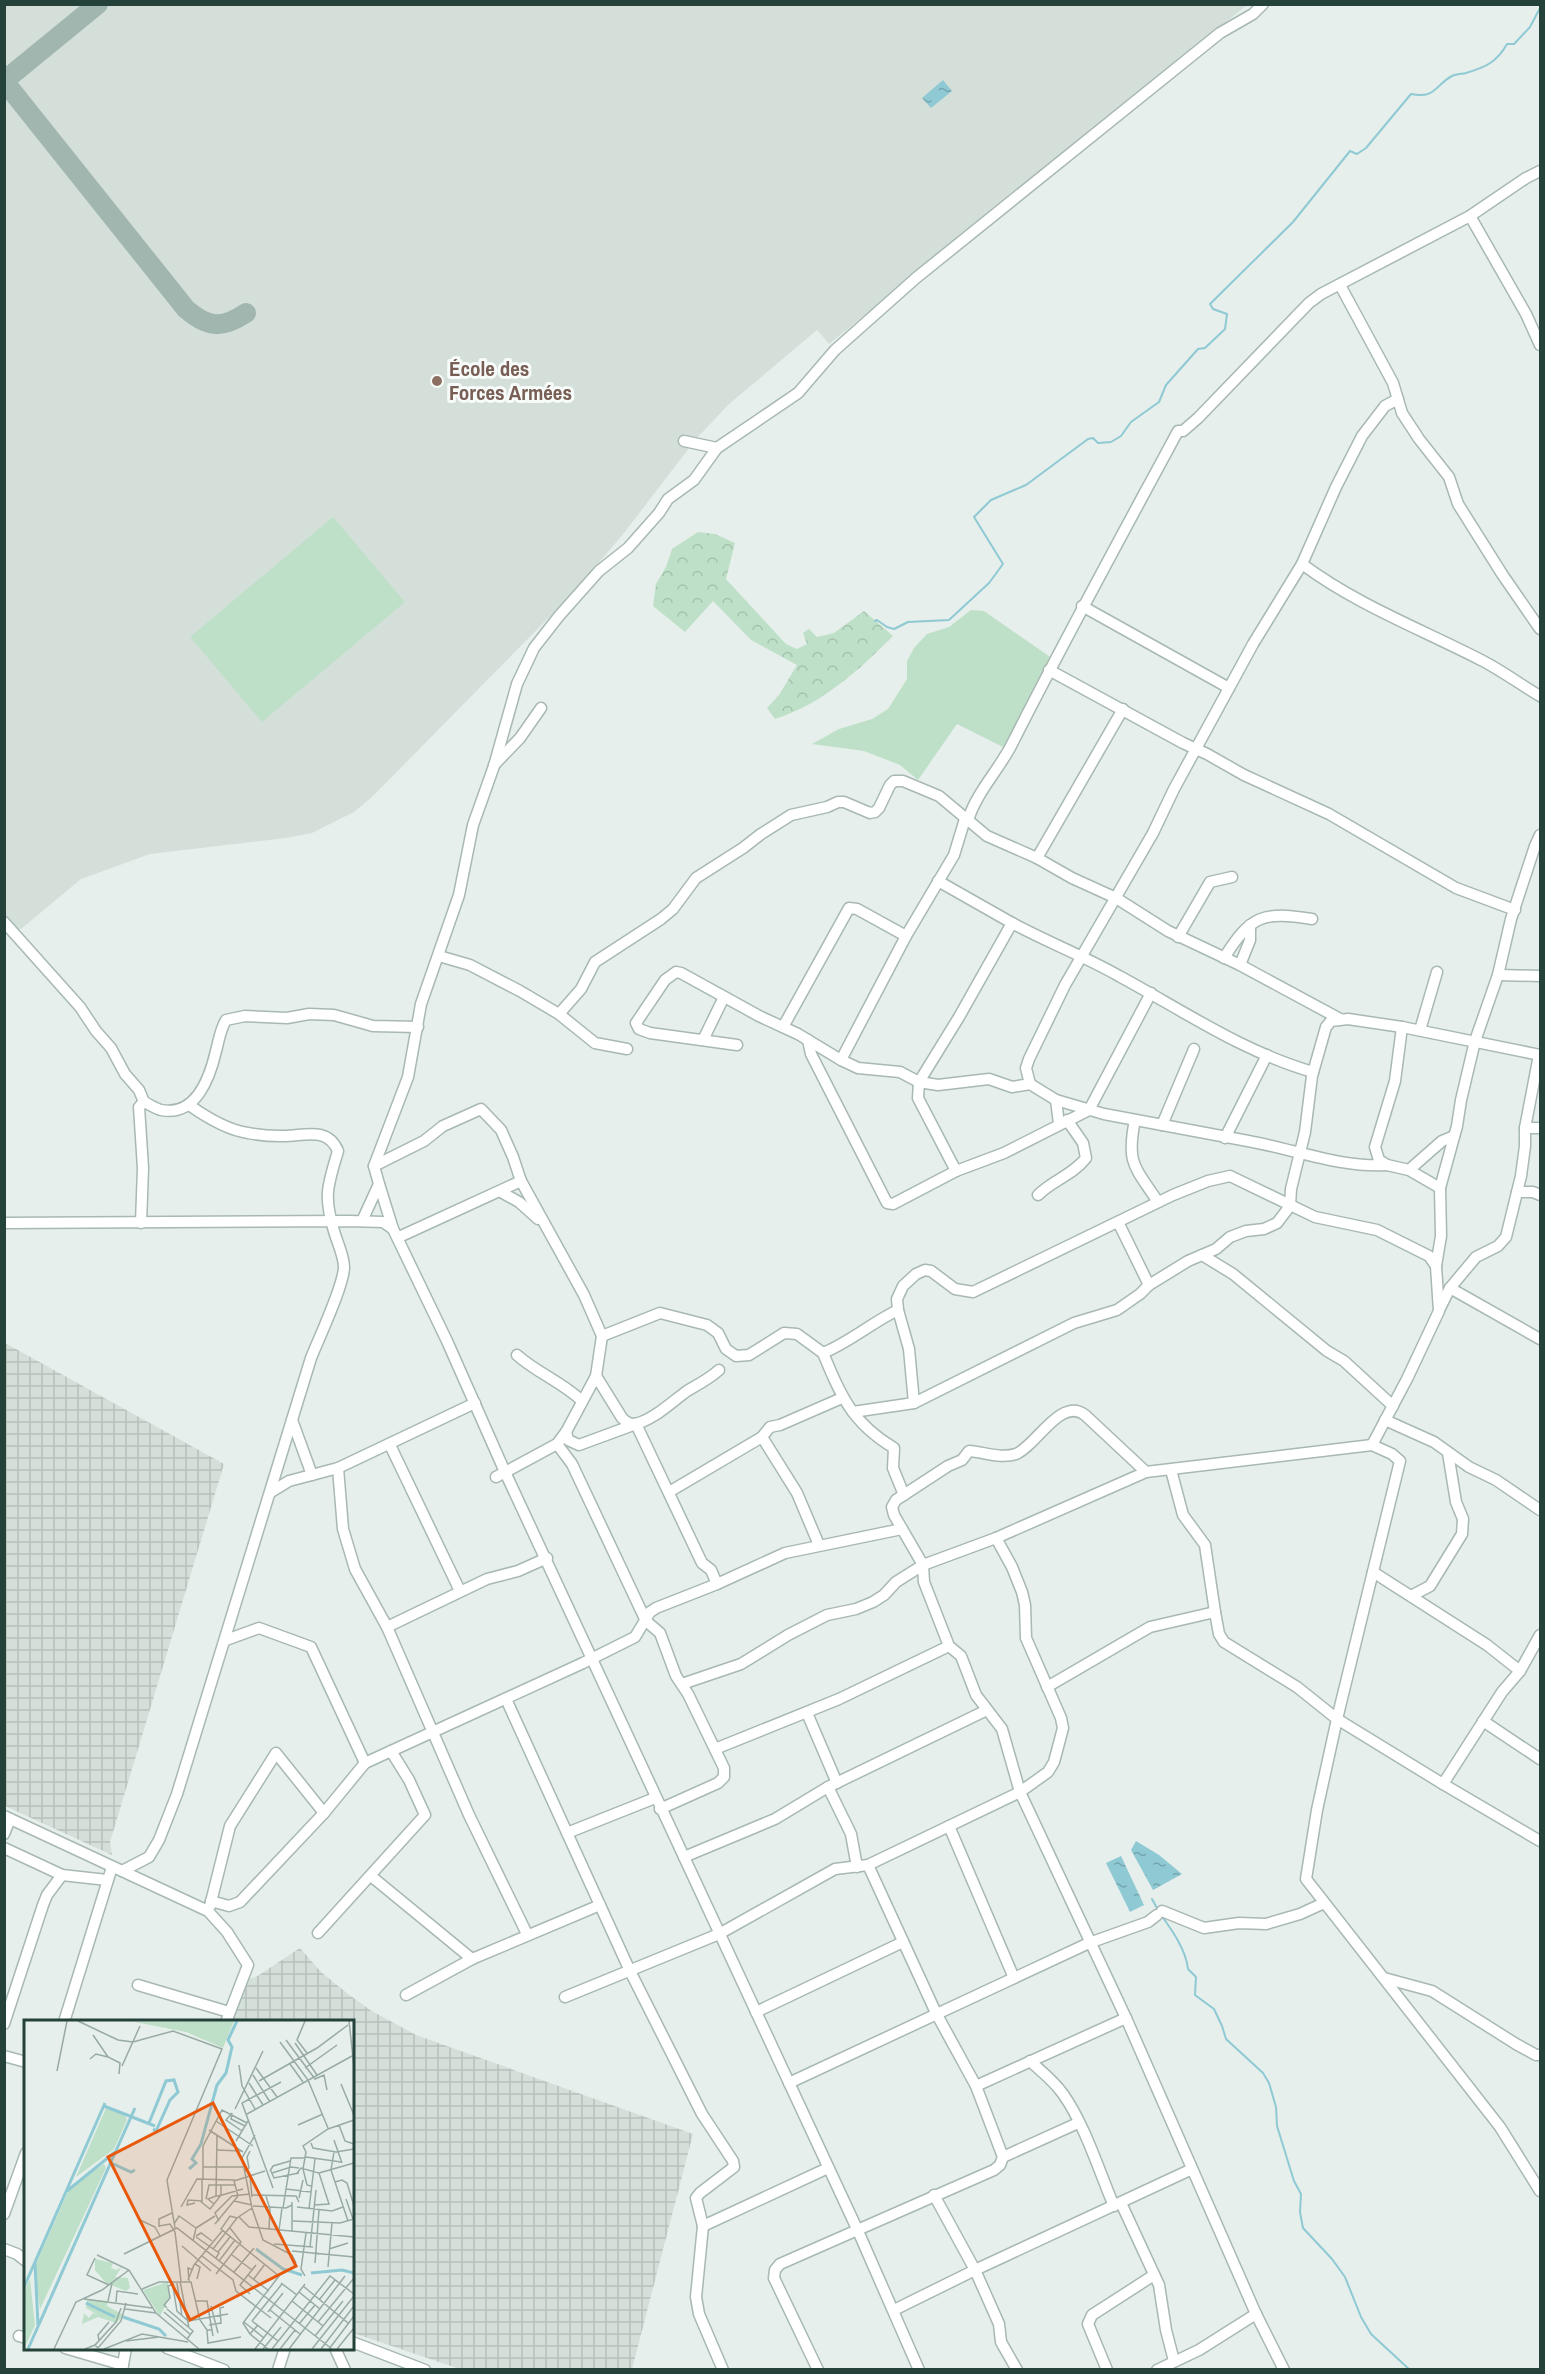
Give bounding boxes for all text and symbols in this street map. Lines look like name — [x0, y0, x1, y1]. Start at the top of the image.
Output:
place label: École des Forces Armées — [449, 354, 572, 407]
marker: École des Forces Armées — [430, 374, 444, 388]
inset map — [24, 2020, 354, 2350]

